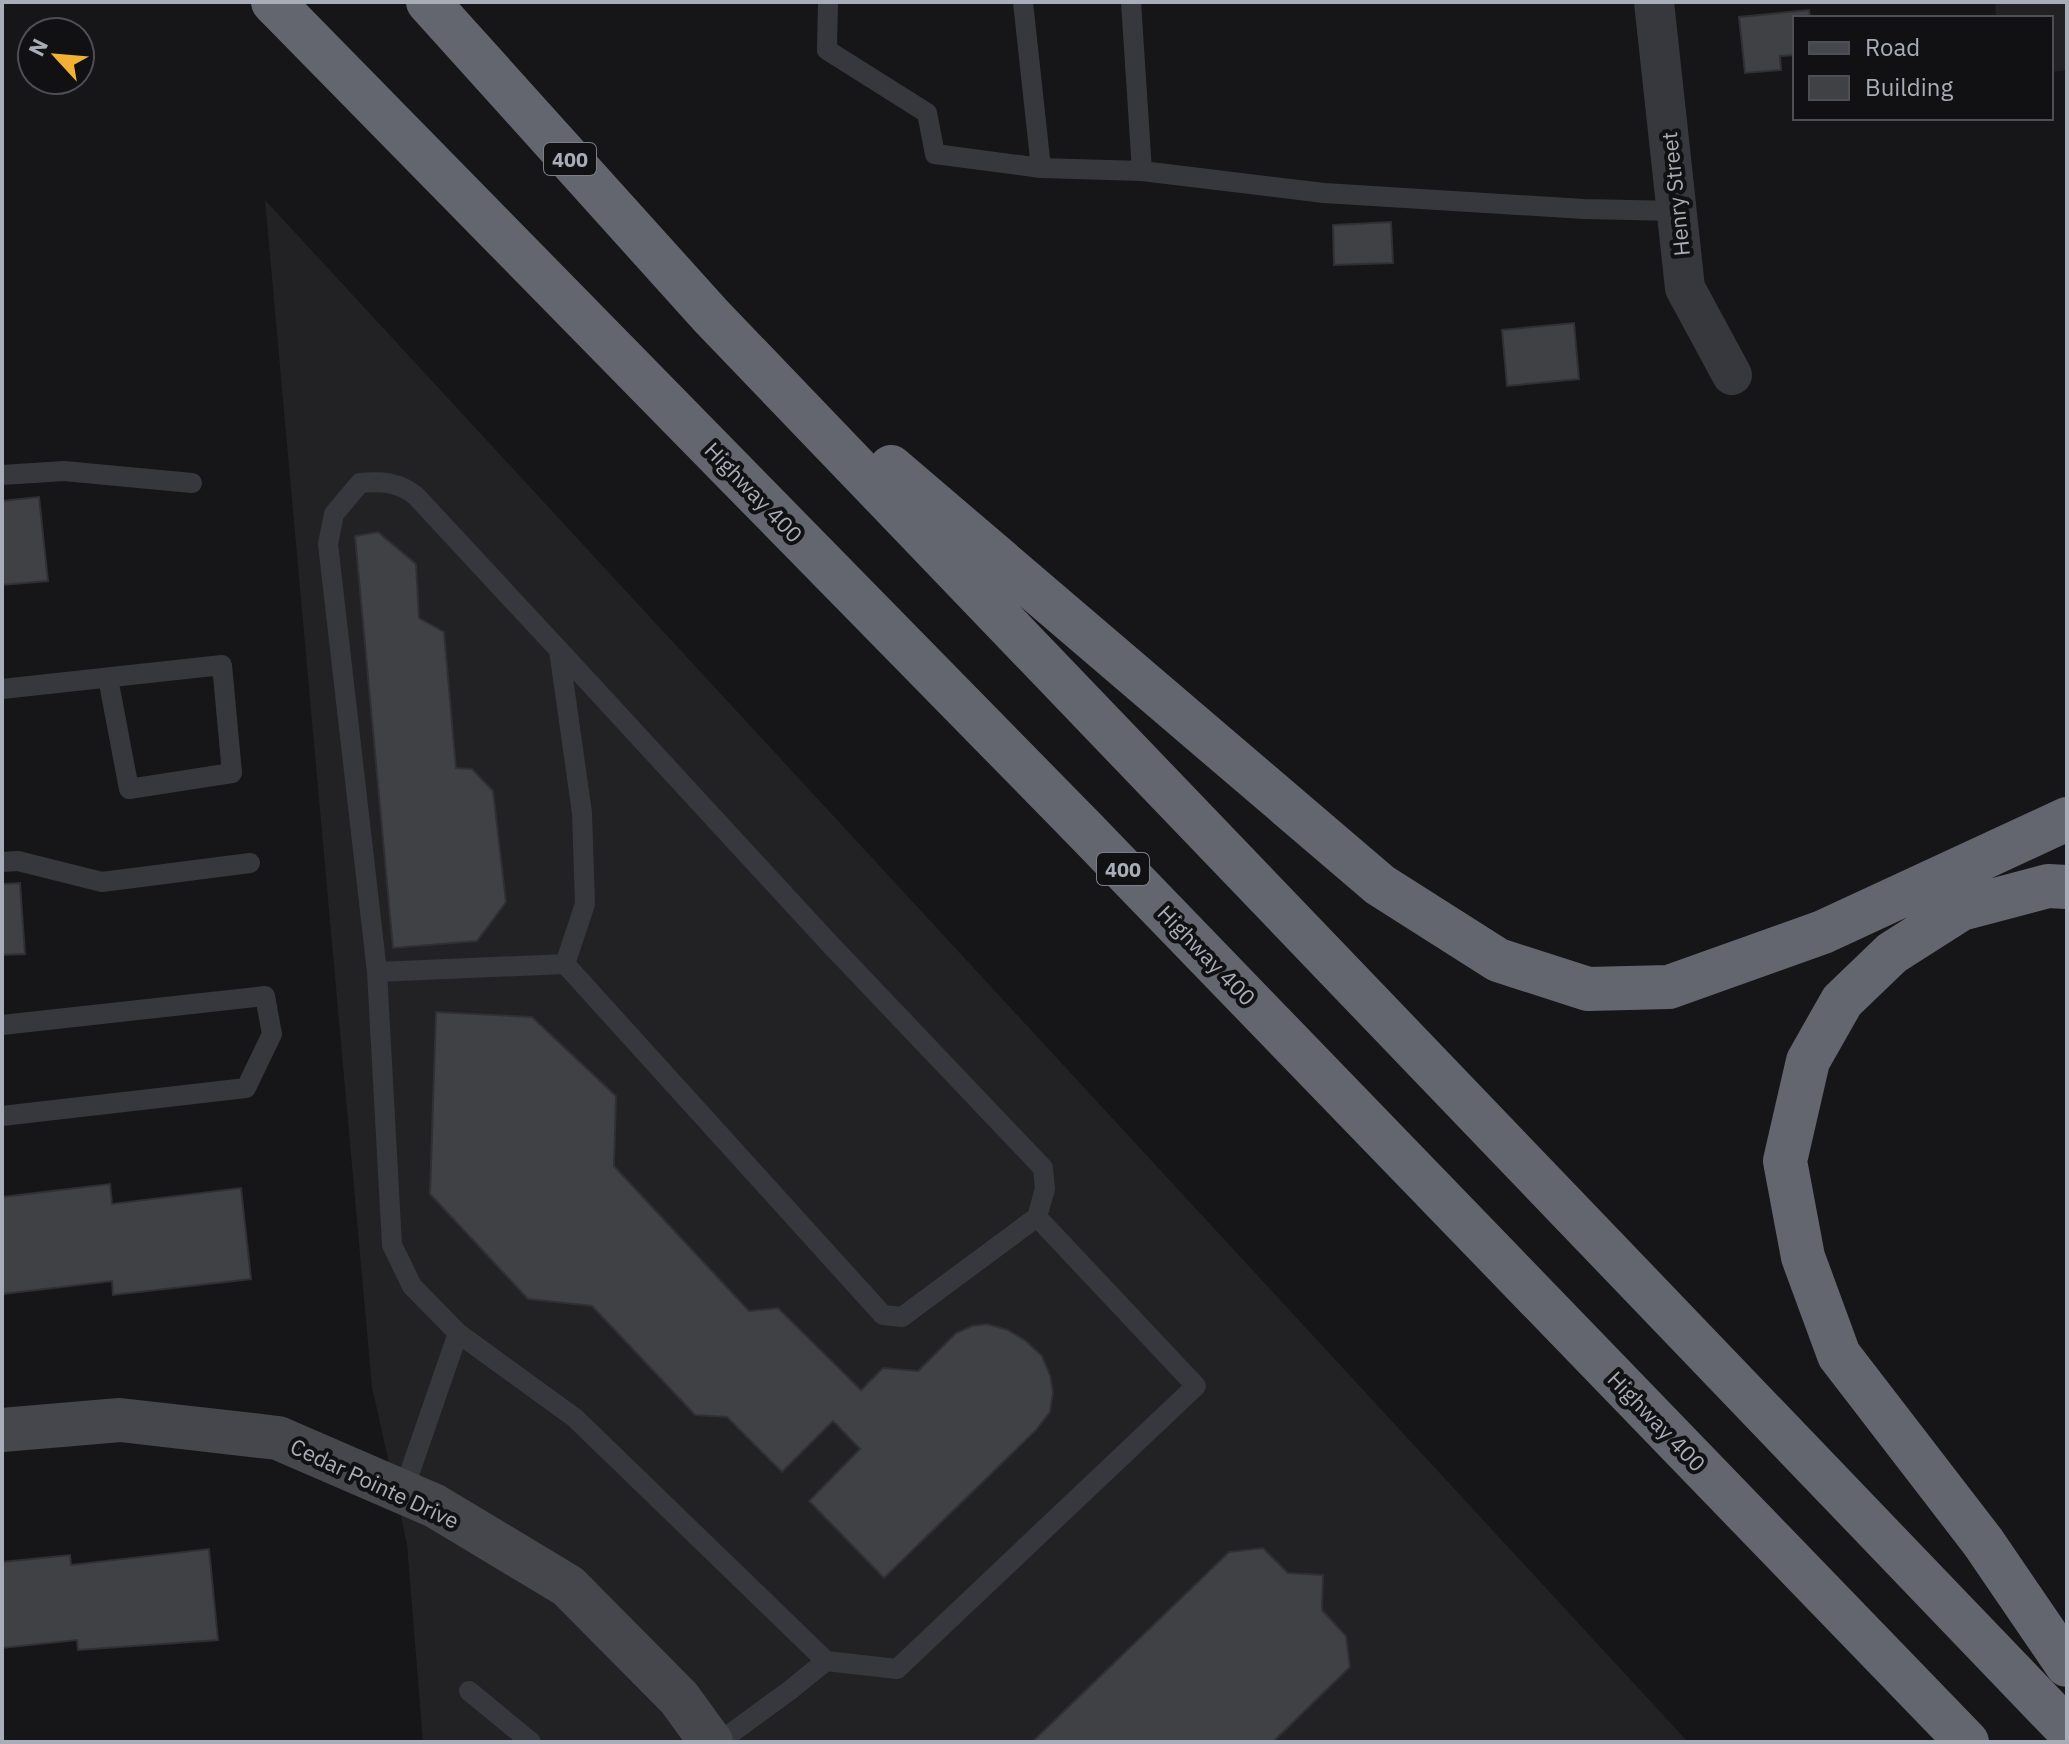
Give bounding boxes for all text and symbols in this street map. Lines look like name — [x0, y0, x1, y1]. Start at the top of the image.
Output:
north arrow — [16, 16, 96, 96]
legend — [1793, 16, 2053, 120]
text: Road — [1865, 31, 1920, 63]
text: N — [21, 33, 54, 61]
text: Building — [1865, 71, 1953, 103]
street label: Henry Street — [1654, 130, 1696, 258]
road number: 400 — [544, 143, 596, 175]
street label: Highway 400 — [699, 435, 809, 549]
road number: 400 — [1097, 853, 1149, 885]
street label: Highway 400 — [1152, 898, 1262, 1012]
street label: Highway 400 — [1602, 1364, 1712, 1478]
street label: Cedar Pointe Drive — [286, 1431, 464, 1535]

